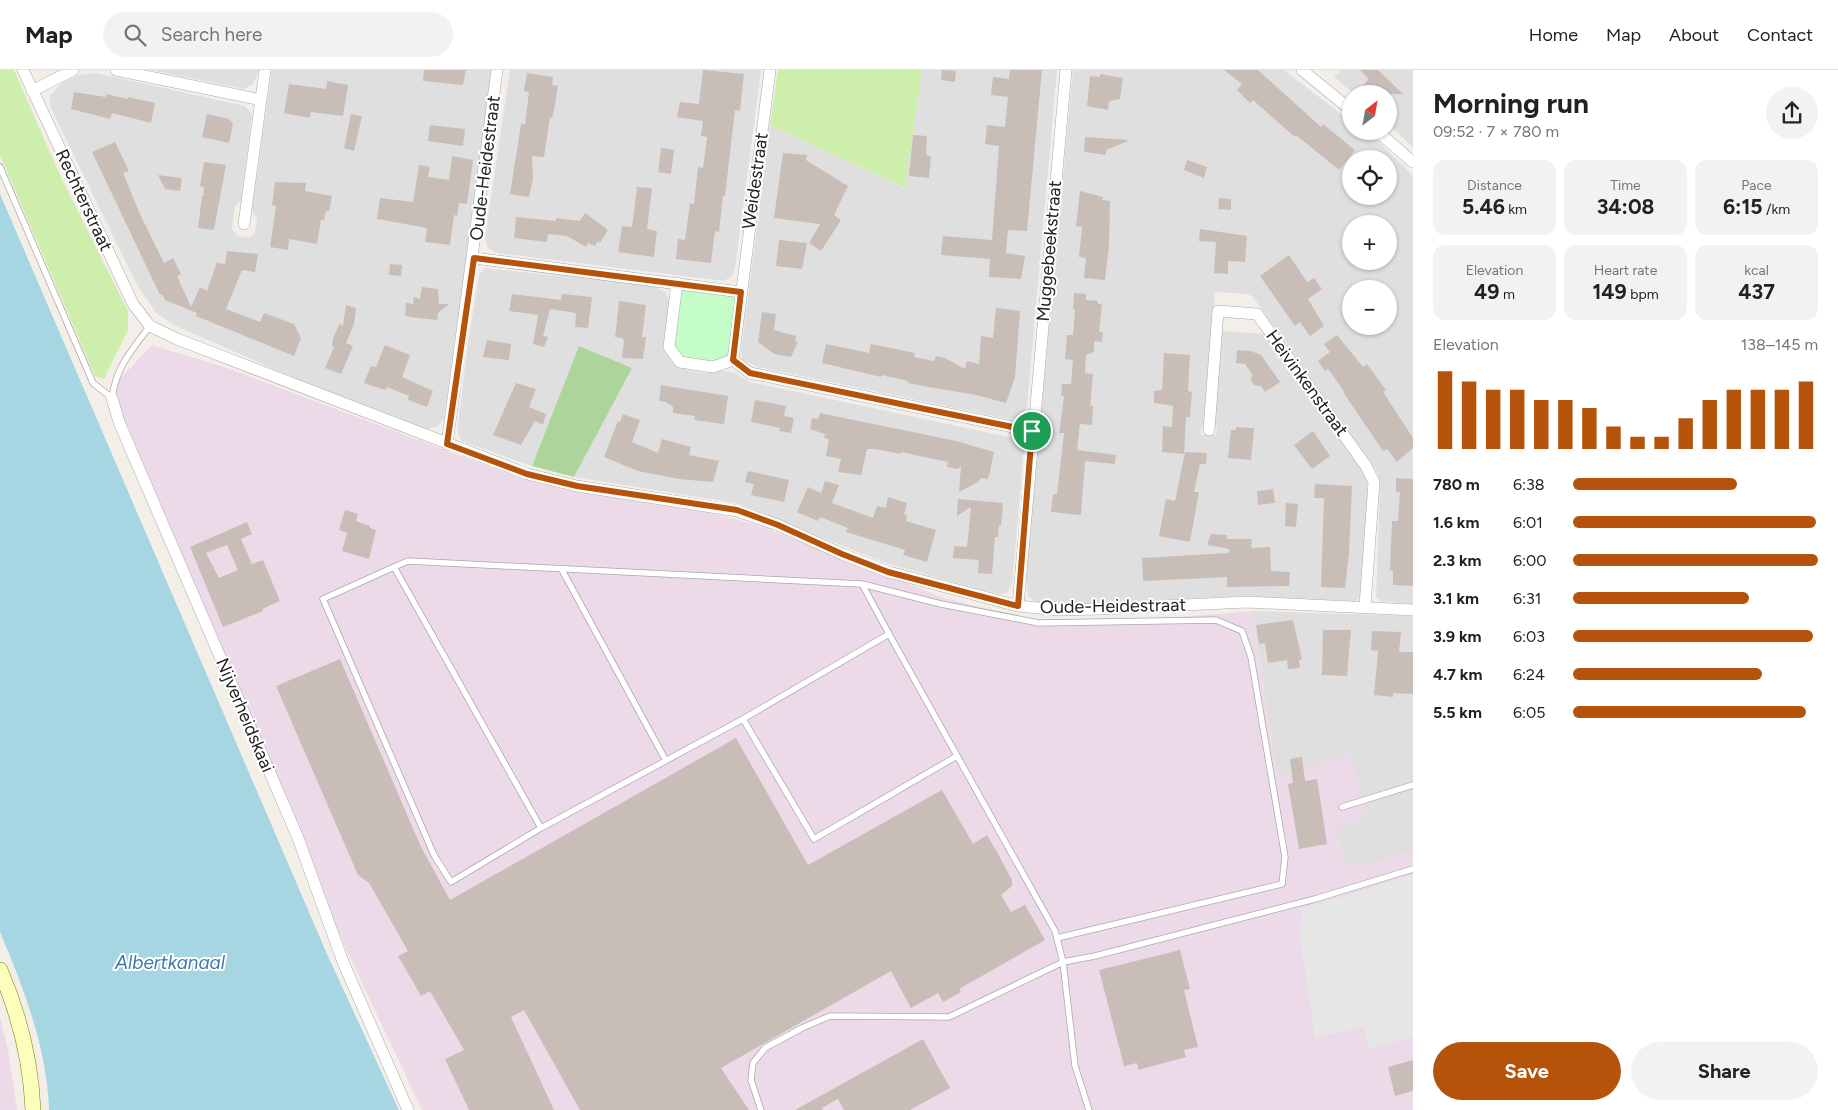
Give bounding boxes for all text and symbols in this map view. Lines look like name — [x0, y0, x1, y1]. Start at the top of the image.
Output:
search box — [103, 12, 453, 57]
text: Map — [25, 20, 73, 49]
icon: search — [121, 21, 149, 49]
text: Search here — [161, 23, 262, 46]
text: Home — [1529, 24, 1578, 46]
text: Map — [1606, 24, 1641, 46]
text: About — [1669, 24, 1719, 46]
text: Contact — [1747, 24, 1813, 46]
north arrow — [1342, 85, 1398, 140]
map controls — [1342, 85, 1397, 335]
text: Morning run — [1433, 86, 1589, 120]
button: share — [1766, 87, 1818, 139]
street label: Oude-Heidestraat — [465, 94, 505, 242]
text: 09:52 · 7 × 780 m — [1433, 122, 1559, 141]
street label: Weidestraat — [737, 131, 773, 231]
street label: Rechterstraat — [51, 146, 117, 255]
button: locate — [1342, 150, 1397, 205]
text: Distance — [1467, 177, 1522, 194]
text: Time — [1610, 177, 1641, 194]
text: Pace — [1741, 177, 1772, 194]
street label: Muggebeekstraat — [1032, 179, 1066, 322]
text: 5.46 — [1462, 194, 1505, 219]
text: 34:08 — [1597, 194, 1654, 219]
text: 6:15 — [1723, 194, 1762, 219]
text: km — [1505, 201, 1527, 218]
text: /km — [1762, 201, 1790, 218]
button: + — [1342, 215, 1397, 270]
text: Elevation — [1466, 262, 1523, 279]
text: Heart rate — [1594, 262, 1657, 279]
text: kcal — [1744, 262, 1769, 279]
text: 49 — [1474, 279, 1500, 304]
text: 149 — [1592, 279, 1627, 304]
text: 437 — [1738, 279, 1775, 304]
button: − — [1342, 280, 1397, 335]
text: m — [1500, 286, 1515, 303]
text: bpm — [1627, 286, 1659, 303]
street label: Heivinkenstraat — [1261, 326, 1353, 441]
text: Elevation — [1433, 335, 1499, 354]
text: 138–145 m — [1741, 335, 1818, 354]
pin — [1011, 410, 1053, 452]
icon: arrive — [1018, 417, 1046, 445]
text: 780 m — [1433, 475, 1480, 494]
text: 6:38 — [1513, 475, 1545, 494]
text: 1.6 km — [1433, 513, 1479, 532]
text: 6:01 — [1513, 513, 1543, 532]
text: 2.3 km — [1433, 551, 1482, 570]
text: 6:00 — [1513, 551, 1547, 570]
text: 3.1 km — [1433, 589, 1479, 608]
text: 6:31 — [1513, 589, 1541, 608]
street label: Oude-Heidestraat — [1040, 594, 1186, 618]
text: 3.9 km — [1433, 627, 1482, 646]
text: 6:03 — [1513, 627, 1545, 646]
street label: Nijverheidskaai — [211, 655, 279, 775]
text: 4.7 km — [1433, 665, 1482, 684]
text: 6:24 — [1513, 665, 1545, 684]
text: 5.5 km — [1433, 703, 1482, 722]
text: 6:05 — [1513, 703, 1546, 722]
water label: Albertkanaal — [114, 951, 226, 974]
button: Save — [1433, 1042, 1621, 1100]
button: Share — [1631, 1042, 1818, 1100]

